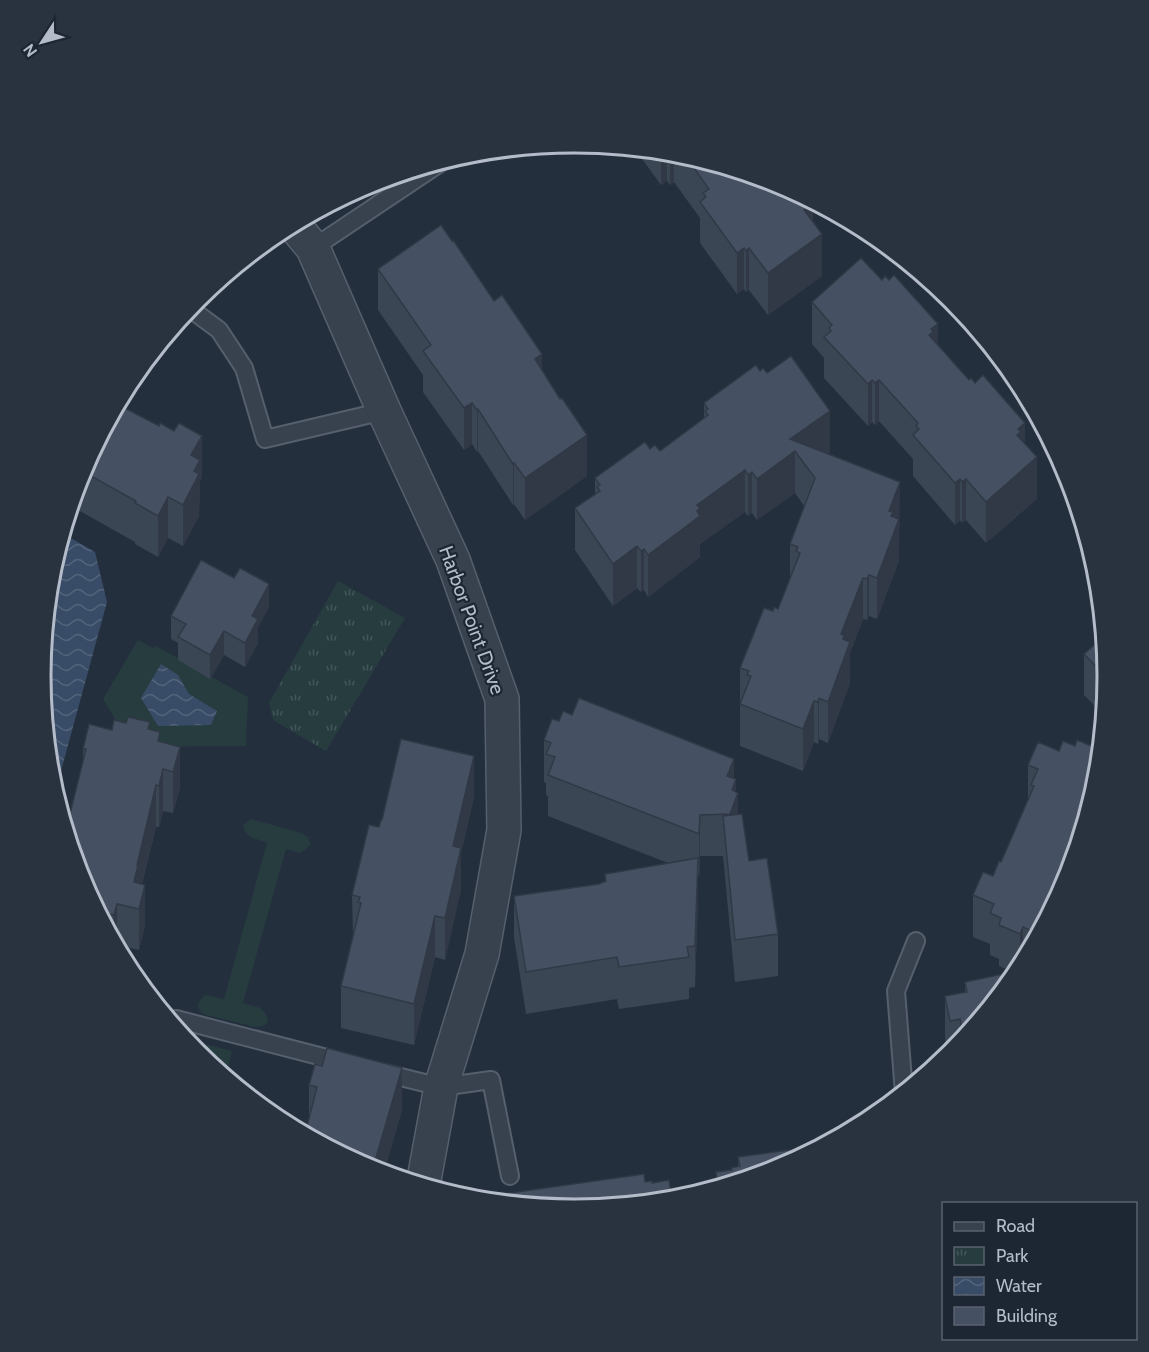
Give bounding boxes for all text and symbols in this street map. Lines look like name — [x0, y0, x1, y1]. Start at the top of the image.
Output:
north arrow — [12, 12, 72, 72]
text: N — [19, 40, 41, 61]
street label: Harbor Point Drive — [434, 542, 510, 698]
legend — [942, 1202, 1137, 1340]
text: Road — [996, 1215, 1035, 1237]
text: Park — [996, 1245, 1029, 1267]
text: Water — [996, 1275, 1042, 1297]
text: Building — [996, 1305, 1058, 1327]

